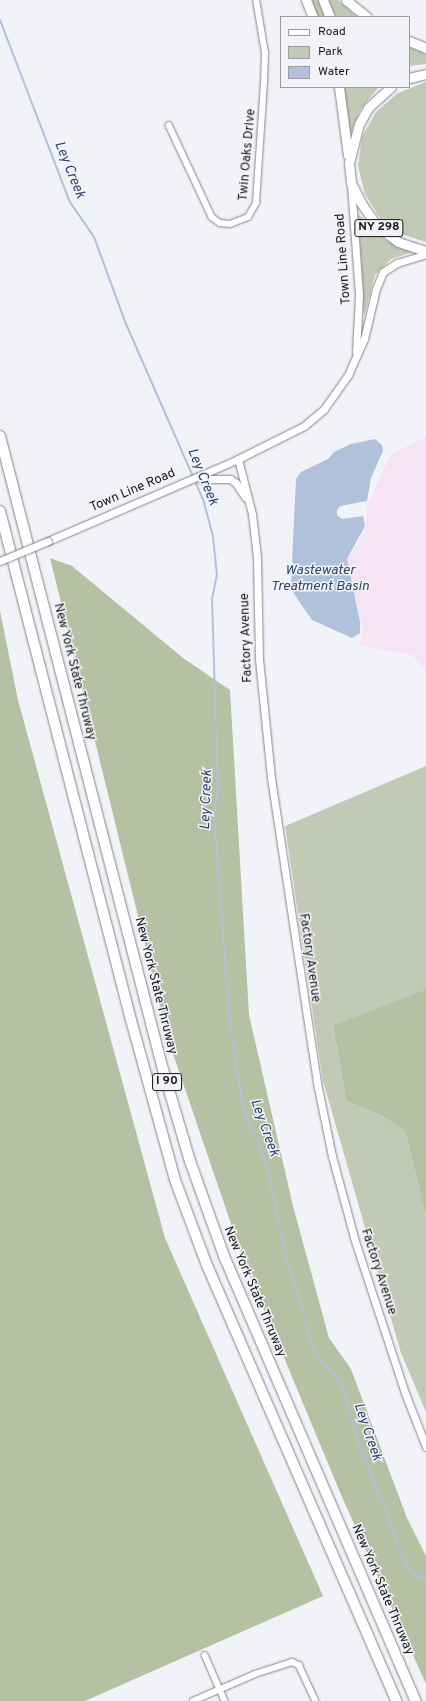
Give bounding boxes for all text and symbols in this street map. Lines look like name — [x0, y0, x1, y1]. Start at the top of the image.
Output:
legend — [280, 16, 410, 88]
text: Road — [318, 24, 346, 40]
text: Park — [318, 44, 343, 60]
text: Water — [318, 64, 350, 80]
street label: Twin Oaks Drive — [236, 108, 260, 202]
water label: Ley Creek — [50, 139, 88, 201]
street label: Town Line Road — [333, 213, 355, 305]
road number: NY 298 — [354, 218, 404, 238]
water label: Ley Creek — [183, 446, 221, 508]
street label: Town Line Road — [88, 466, 178, 516]
water label: Wastewater Treatment Basin — [271, 563, 369, 596]
street label: Factory Avenue — [238, 593, 256, 683]
street label: New York State Thruway — [49, 601, 99, 743]
water label: Ley Creek — [198, 770, 216, 830]
street label: Factory Avenue — [295, 912, 323, 1004]
street label: New York State Thruway — [130, 915, 180, 1057]
road number: I 90 — [152, 1072, 182, 1092]
water label: Ley Creek — [246, 1097, 282, 1159]
street label: New York State Thruway — [219, 1224, 289, 1360]
street label: Factory Avenue — [357, 1227, 399, 1317]
water label: Ley Creek — [349, 1401, 385, 1463]
street label: New York State Thruway — [347, 1522, 417, 1658]

